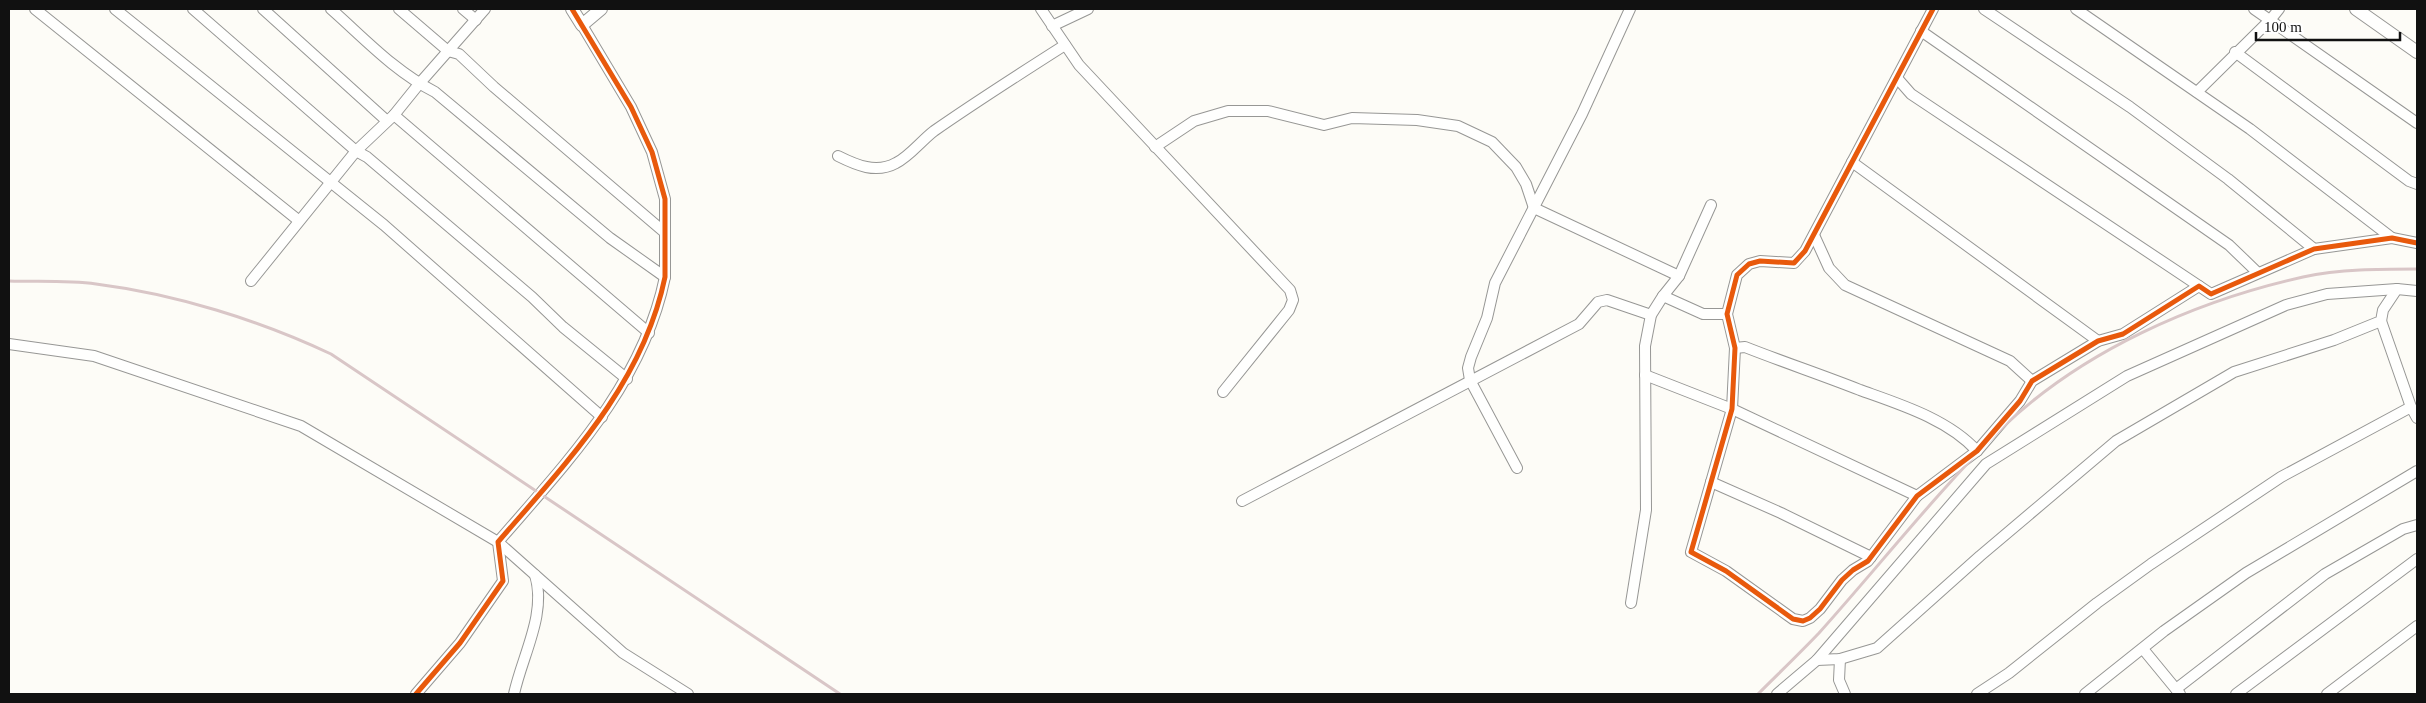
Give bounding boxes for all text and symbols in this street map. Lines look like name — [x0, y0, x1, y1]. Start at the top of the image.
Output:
scale bar — [2256, 10, 2400, 42]
text: 100 m — [2264, 19, 2302, 35]

